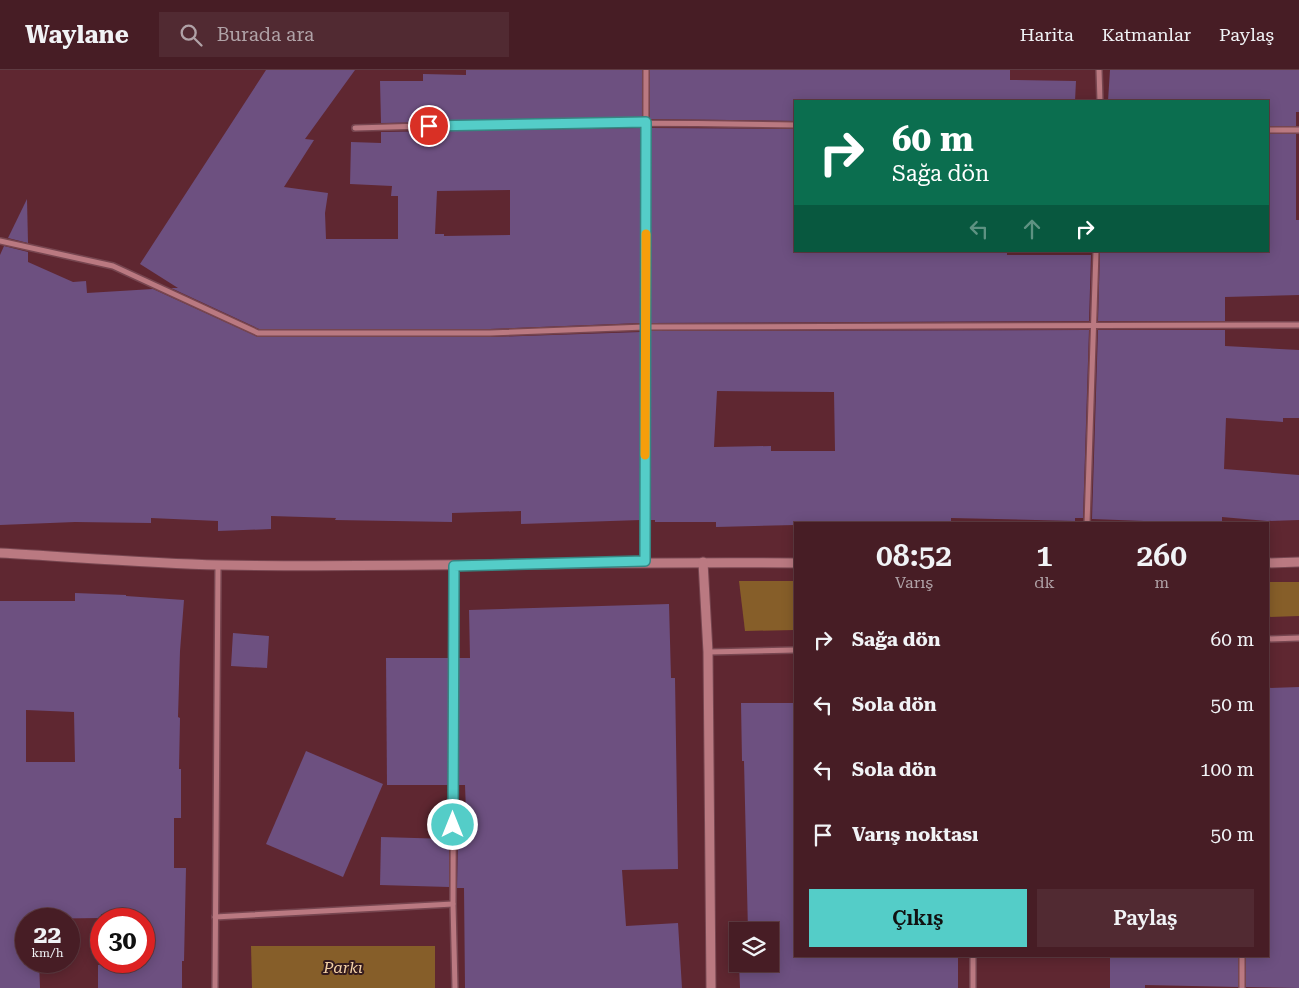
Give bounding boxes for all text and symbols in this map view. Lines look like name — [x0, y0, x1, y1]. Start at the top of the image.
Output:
search box — [159, 12, 509, 57]
text: Waylane — [25, 21, 129, 49]
icon: search — [177, 21, 205, 49]
text: Burada ara — [217, 23, 314, 46]
text: Harita — [1020, 24, 1074, 45]
text: Katmanlar — [1102, 24, 1191, 45]
text: Paylaş — [1219, 24, 1274, 45]
pin — [408, 105, 450, 147]
icon: arrive — [415, 112, 443, 140]
text: 60 m — [892, 119, 974, 160]
icon: right — [809, 120, 874, 185]
text: Sağa dön — [892, 161, 989, 186]
icon: left — [965, 215, 993, 243]
icon: ahead — [1018, 215, 1046, 243]
icon: right — [1071, 215, 1099, 243]
text: 08:52 — [876, 538, 952, 573]
text: 1 — [1036, 538, 1053, 573]
text: 260 — [1137, 538, 1187, 573]
text: Varış — [895, 573, 933, 592]
text: dk — [1034, 573, 1055, 592]
text: m — [1154, 573, 1169, 592]
icon: right — [809, 626, 837, 654]
text: Sağa dön — [852, 628, 940, 651]
text: 60 m — [1211, 628, 1254, 651]
icon: left — [809, 691, 837, 719]
text: Sola dön — [852, 693, 937, 716]
text: 50 m — [1211, 693, 1254, 716]
icon: left — [809, 756, 837, 784]
text: Sola dön — [852, 758, 937, 781]
text: 100 m — [1200, 758, 1254, 781]
position arrow — [426, 798, 478, 850]
icon: arrive — [809, 821, 837, 849]
text: Varış noktası — [852, 823, 978, 846]
text: 50 m — [1211, 823, 1254, 846]
button: Çıkış — [809, 889, 1027, 947]
button: Paylaş — [1037, 889, 1254, 947]
speed limit sign: 30 — [90, 908, 155, 973]
text: 22 — [33, 920, 62, 949]
map controls — [729, 922, 779, 972]
button: layers — [729, 922, 779, 972]
text: km/h — [31, 946, 64, 960]
park label: Parkı — [322, 958, 363, 977]

